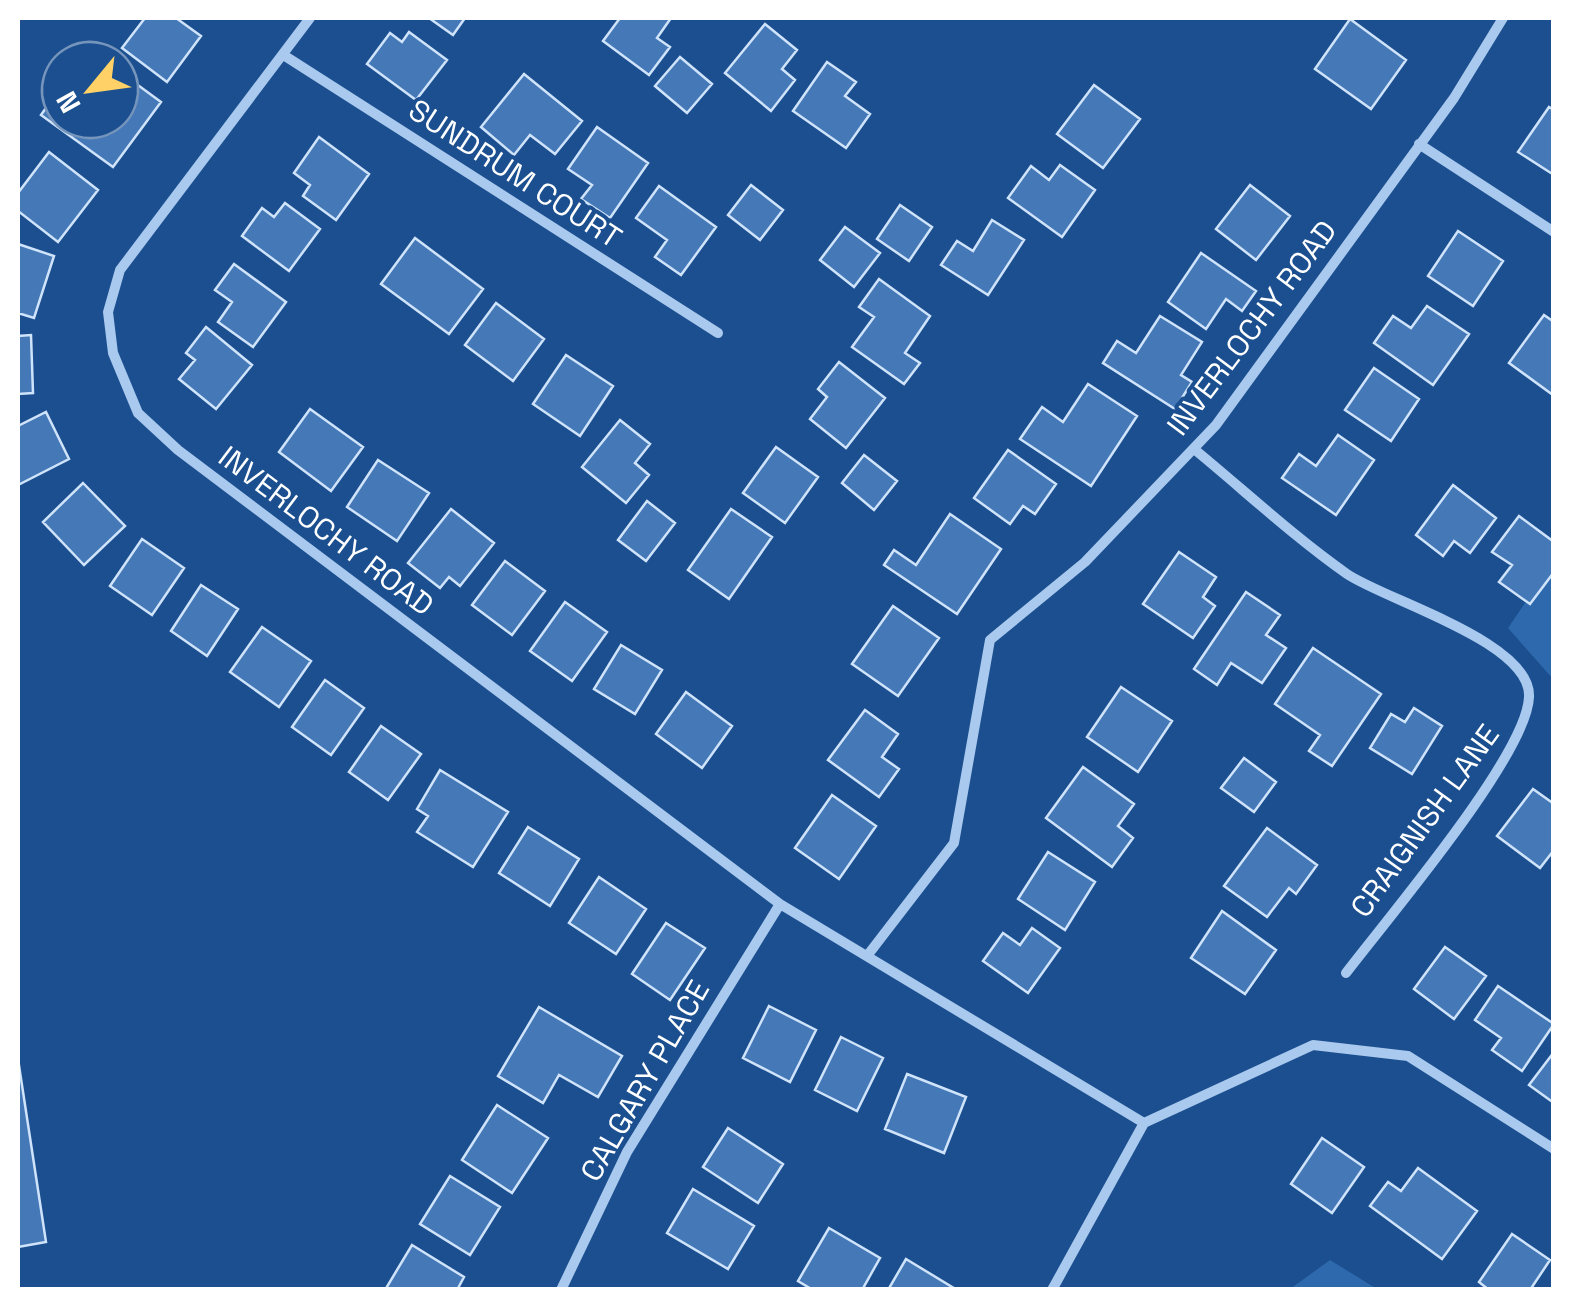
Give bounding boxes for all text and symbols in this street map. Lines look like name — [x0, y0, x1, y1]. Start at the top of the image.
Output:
north arrow — [40, 40, 140, 140]
text: N — [48, 85, 88, 119]
street label: SUNDRUM COURT — [401, 90, 629, 257]
street label: INVERLOCHY ROAD — [1158, 212, 1345, 443]
street label: INVERLOCHY ROAD — [211, 437, 442, 624]
street label: CRAIGNISH LANE — [1341, 716, 1508, 925]
street label: CALGARY PLACE — [571, 973, 718, 1188]

